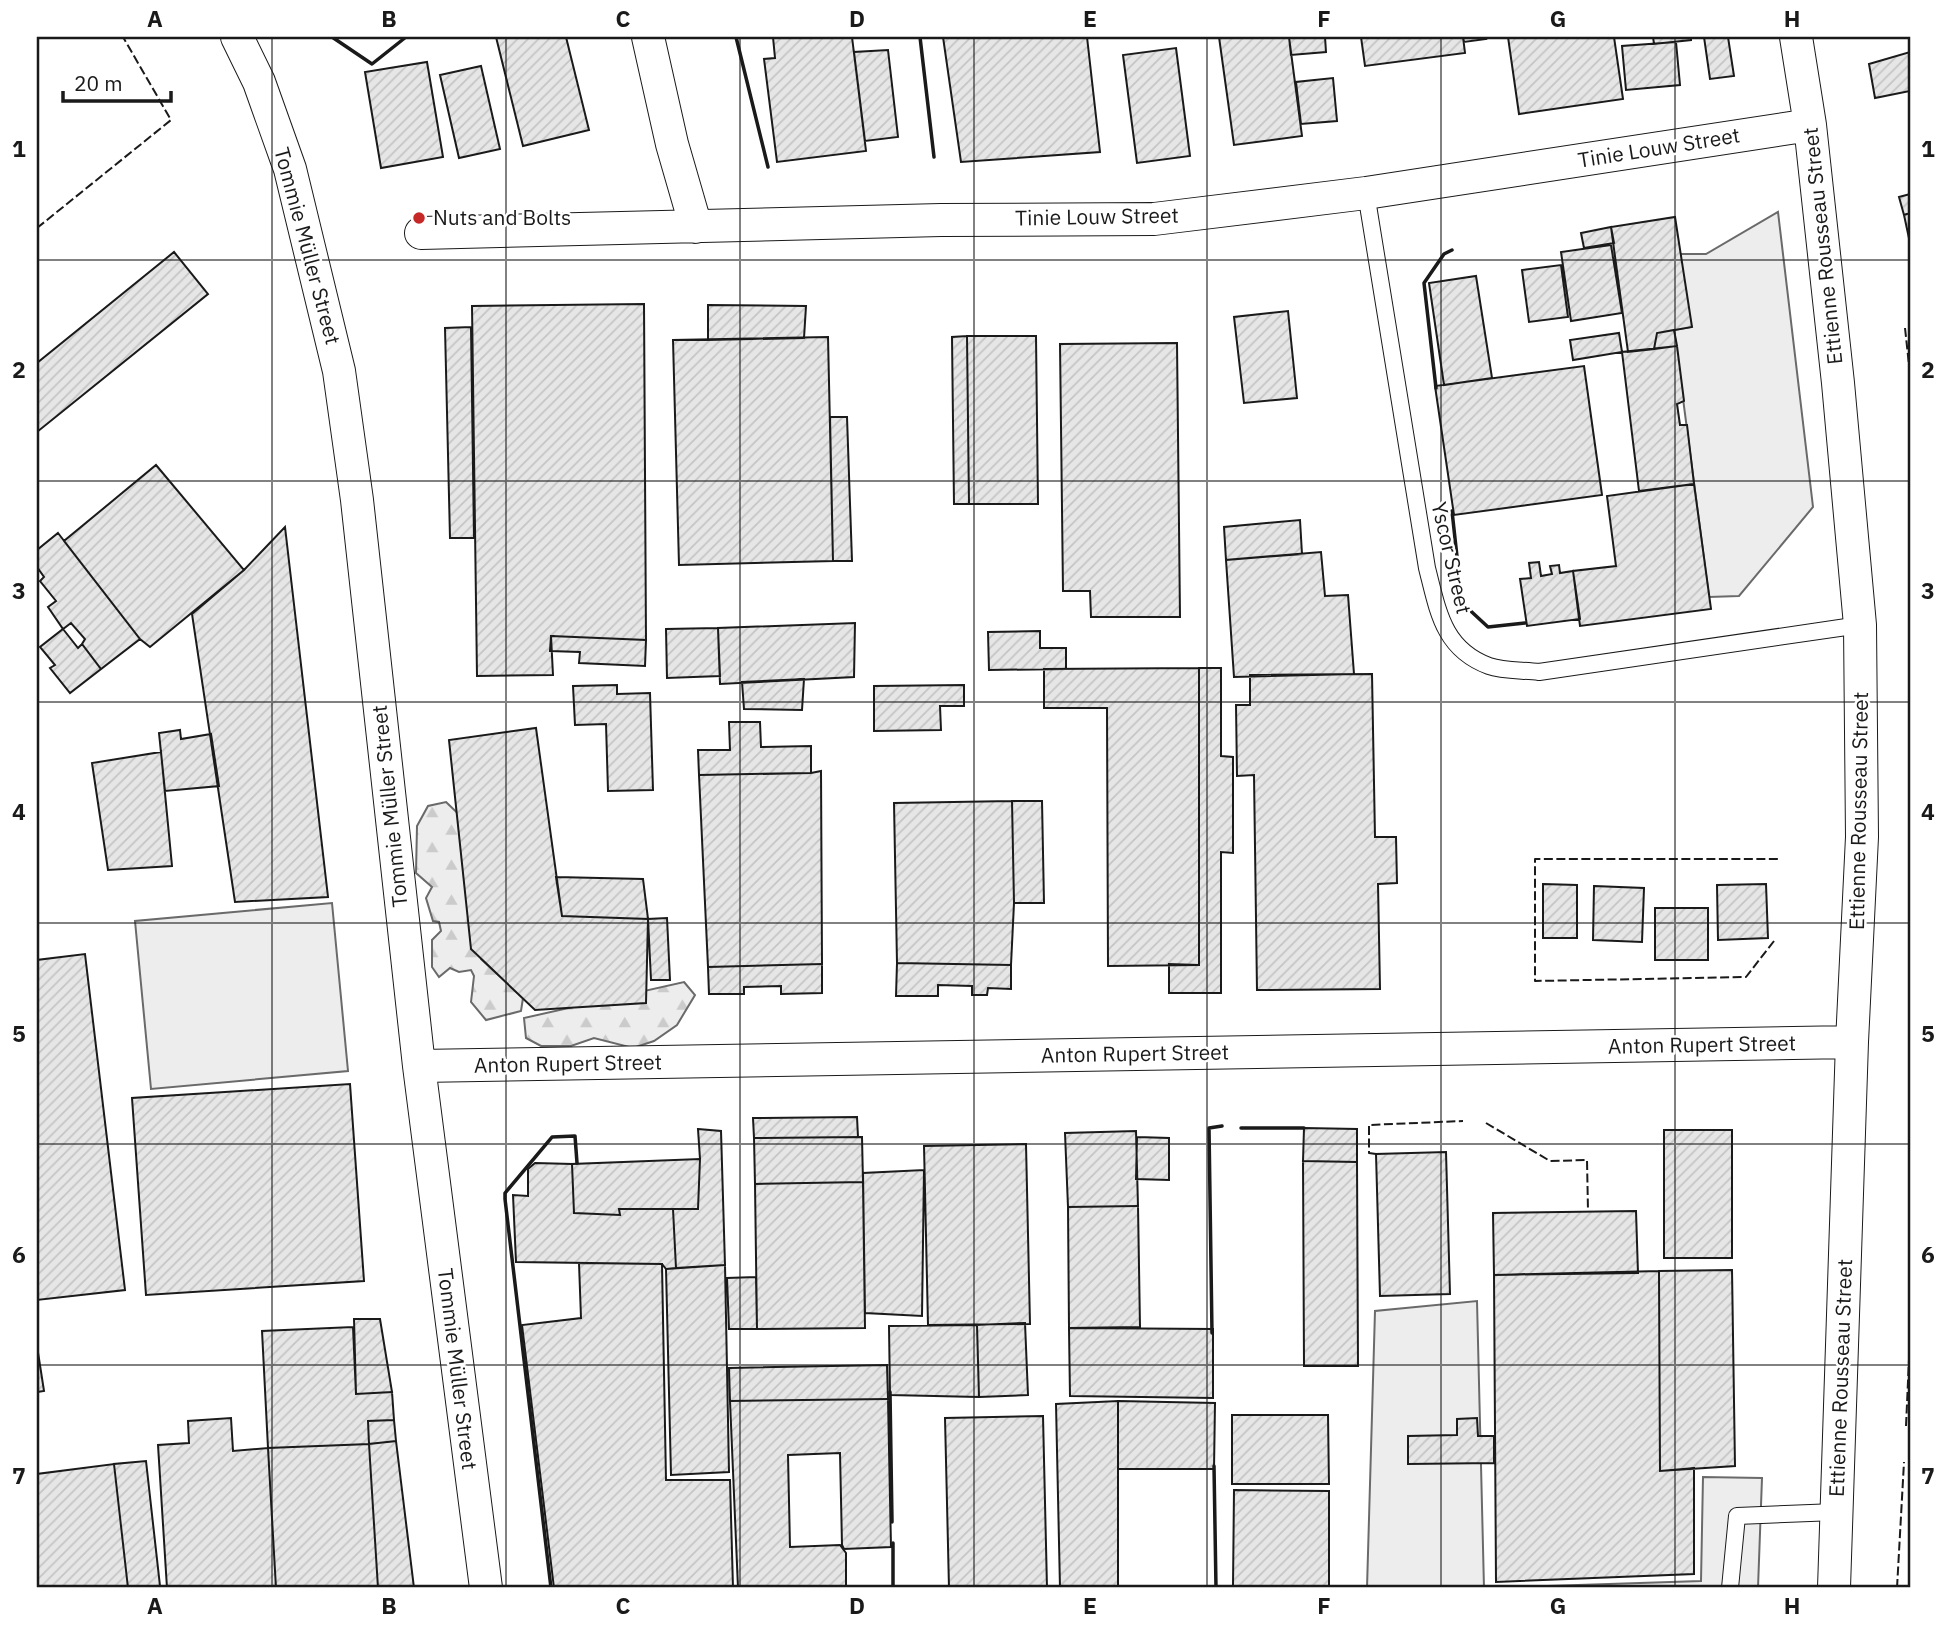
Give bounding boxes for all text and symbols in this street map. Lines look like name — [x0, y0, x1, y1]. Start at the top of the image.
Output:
text: A — [147, 3, 163, 33]
text: B — [381, 3, 397, 33]
text: C — [616, 3, 631, 33]
text: D — [849, 3, 865, 33]
text: E — [1083, 3, 1097, 33]
text: F — [1317, 3, 1331, 33]
text: G — [1550, 3, 1566, 33]
text: H — [1784, 3, 1800, 33]
scale bar — [63, 60, 172, 104]
text: 20 m — [74, 69, 123, 97]
street label: Tinie Louw Street — [1576, 120, 1742, 174]
street label: Ettienne Rousseau Street — [1796, 126, 1848, 366]
text: 1 — [12, 133, 26, 163]
text: 1 — [1921, 133, 1935, 163]
street label: Tommie Müller Street — [268, 144, 348, 347]
street label: Tinie Louw Street — [1015, 201, 1179, 231]
place label: Nuts and Bolts — [433, 203, 571, 231]
marker: Nuts and Bolts — [411, 210, 427, 226]
text: 2 — [12, 354, 26, 384]
text: 2 — [1921, 354, 1935, 384]
street label: Yscor Street — [1425, 499, 1478, 617]
text: 3 — [12, 575, 26, 605]
text: 3 — [1921, 575, 1935, 605]
street label: Ettienne Rousseau Street — [1842, 692, 1874, 930]
street label: Tommie Müller Street — [364, 704, 414, 908]
text: 4 — [12, 796, 26, 826]
text: 4 — [1921, 796, 1935, 826]
text: 5 — [12, 1018, 26, 1048]
text: 5 — [1921, 1018, 1935, 1048]
street label: Anton Rupert Street — [1608, 1028, 1796, 1060]
street label: Anton Rupert Street — [1041, 1037, 1229, 1069]
street label: Anton Rupert Street — [474, 1047, 662, 1079]
text: 6 — [12, 1239, 26, 1269]
text: 6 — [1921, 1239, 1935, 1269]
street label: Ettienne Rousseau Street — [1822, 1258, 1858, 1498]
street label: Tommie Müller Street — [432, 1266, 484, 1471]
text: 7 — [12, 1460, 26, 1490]
text: 7 — [1921, 1460, 1935, 1490]
text: A — [147, 1590, 163, 1620]
text: B — [381, 1590, 397, 1620]
text: C — [616, 1590, 631, 1620]
text: D — [849, 1590, 865, 1620]
text: E — [1083, 1590, 1097, 1620]
text: F — [1317, 1590, 1331, 1620]
text: G — [1550, 1590, 1566, 1620]
text: H — [1784, 1590, 1800, 1620]

